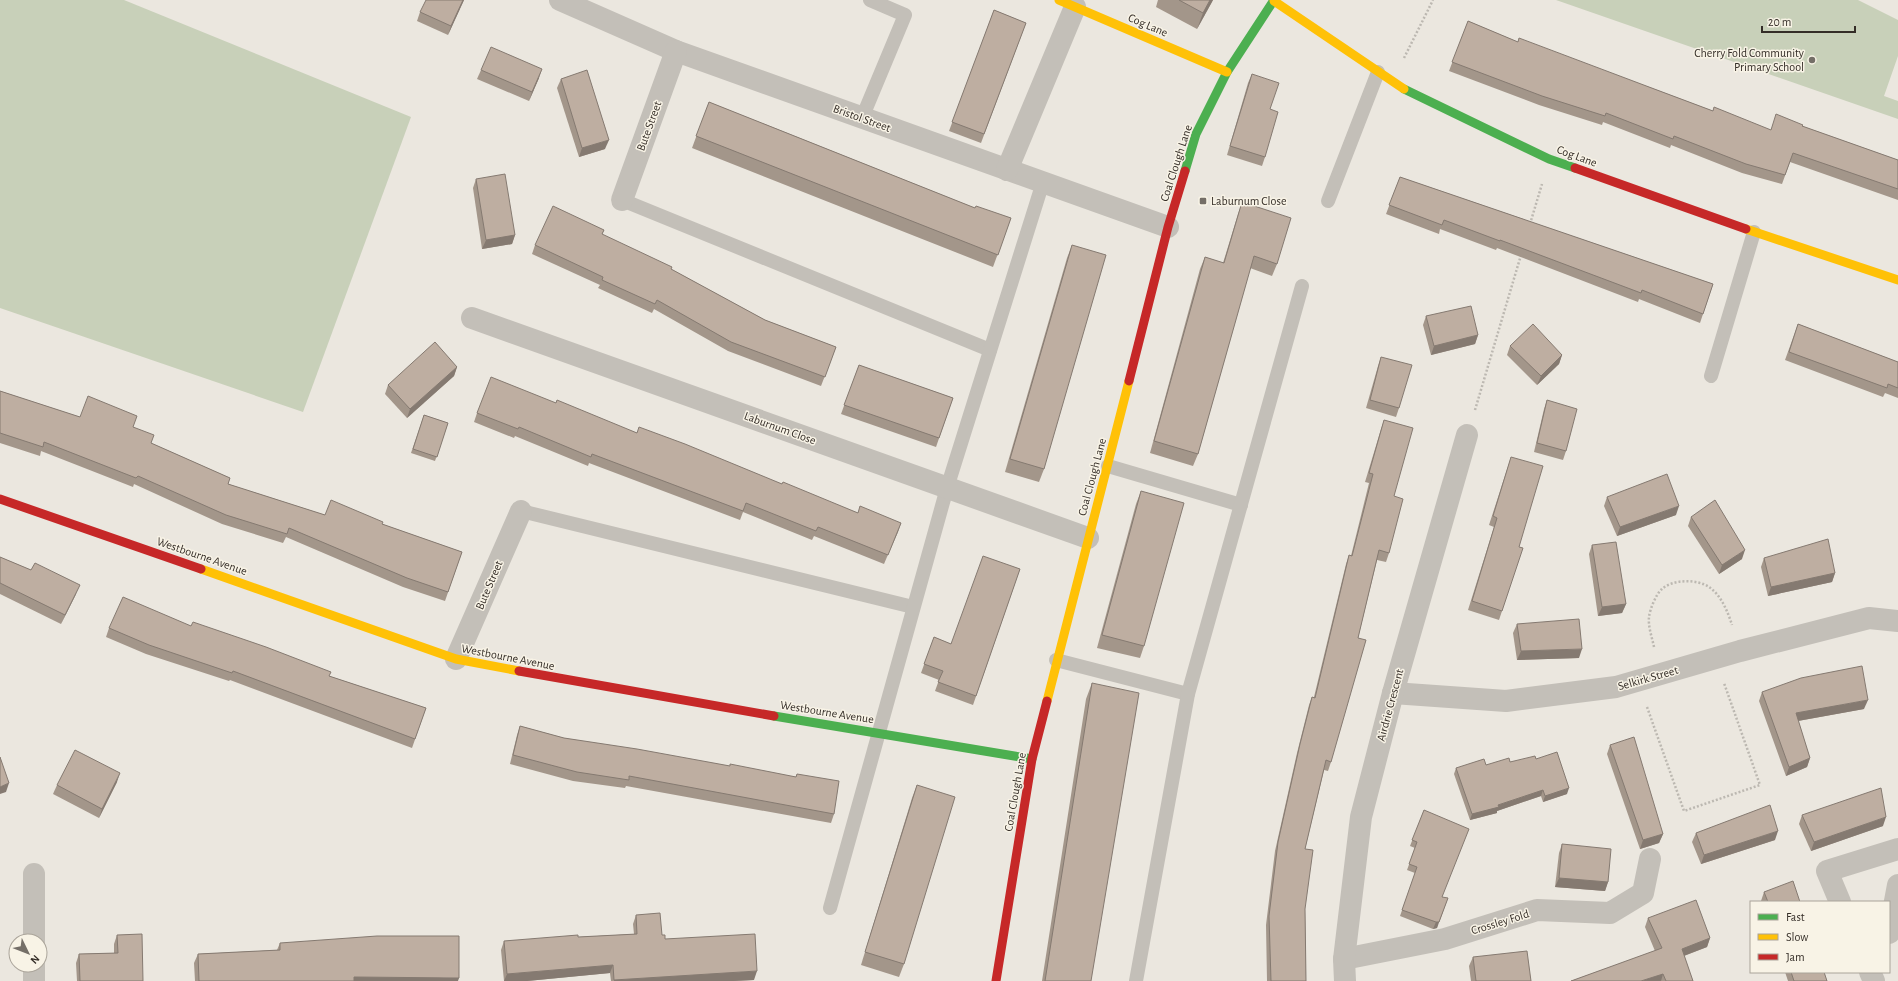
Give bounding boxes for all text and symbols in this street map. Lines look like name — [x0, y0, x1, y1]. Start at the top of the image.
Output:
scale bar — [1762, 8, 1855, 34]
street label: Cog Lane — [1126, 11, 1170, 39]
text: 20 m — [1768, 16, 1791, 28]
place label: Cherry Fold Community Primary School — [1694, 47, 1804, 74]
marker: Cherry Fold Community Primary School — [1807, 55, 1817, 65]
street label: Bute Street — [634, 99, 664, 152]
street label: Bristol Street — [832, 102, 893, 134]
street label: Coal Clough Lane — [1158, 123, 1194, 203]
street label: Cog Lane — [1555, 143, 1599, 169]
place label: Laburnum Close — [1211, 195, 1286, 207]
marker: Laburnum Close — [1198, 196, 1208, 206]
street label: Laburnum Close — [743, 409, 817, 447]
street label: Coal Clough Lane — [1076, 437, 1108, 517]
street label: Westbourne Avenue — [155, 535, 249, 577]
street label: Bute Street — [473, 559, 505, 611]
street label: Westbourne Avenue — [460, 642, 556, 672]
street label: Selkirk Street — [1617, 664, 1680, 692]
street label: Airdrie Crescent — [1375, 667, 1405, 742]
street label: Westbourne Avenue — [779, 699, 875, 725]
street label: Coal Clough Lane — [1002, 752, 1028, 832]
legend — [1750, 901, 1890, 973]
street label: Crossley Fold — [1470, 907, 1531, 937]
text: Fast — [1786, 911, 1805, 923]
text: Slow — [1786, 931, 1808, 943]
north arrow — [8, 933, 48, 973]
text: Jam — [1786, 951, 1805, 963]
text: N — [28, 953, 42, 966]

